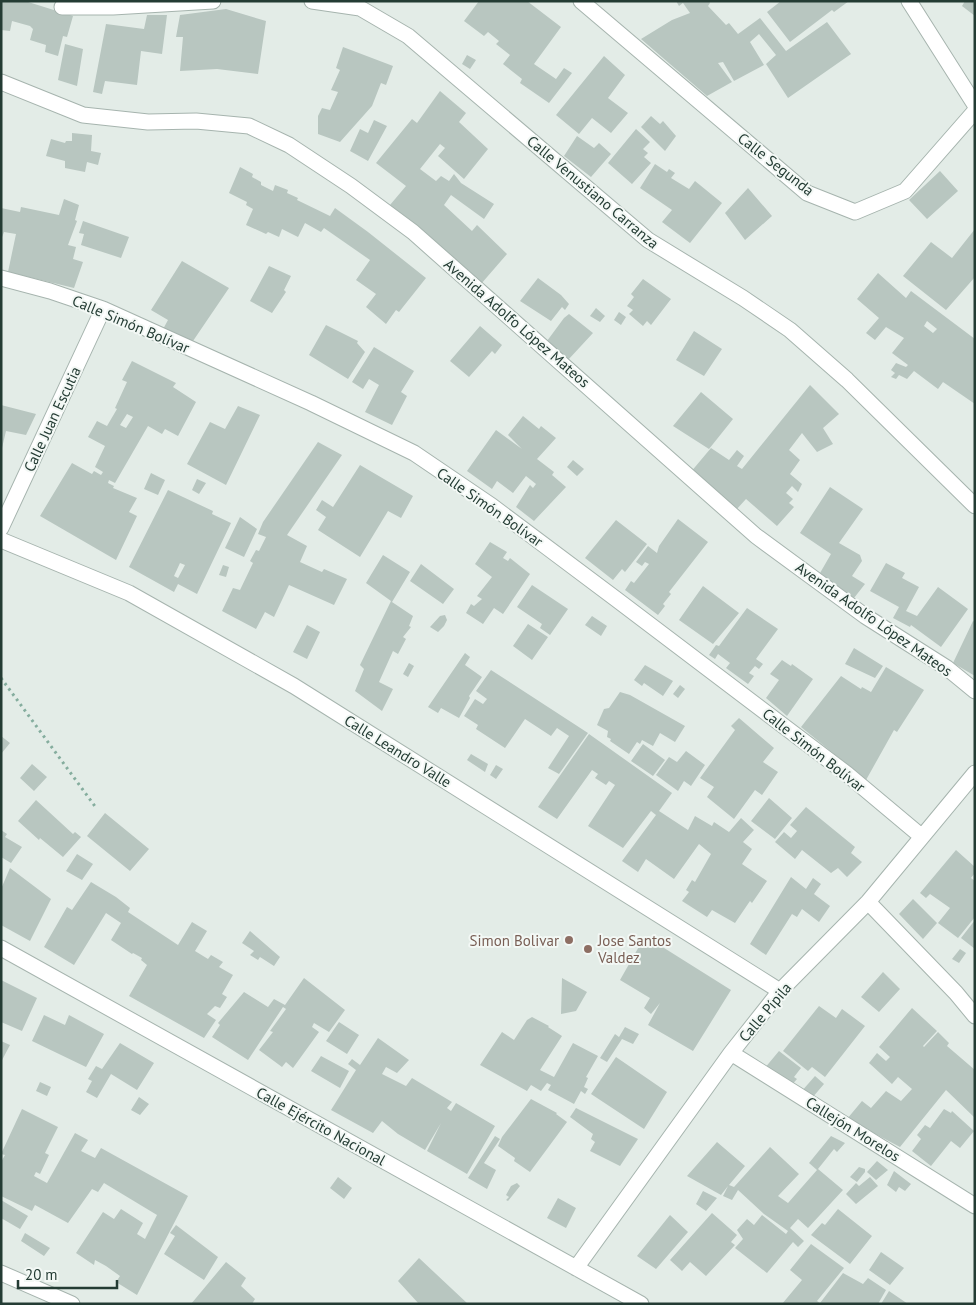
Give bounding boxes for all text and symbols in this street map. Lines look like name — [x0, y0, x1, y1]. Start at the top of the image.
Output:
street label: Calle Segunda — [734, 128, 818, 200]
street label: Calle Venustiano Carranza — [523, 131, 663, 253]
street label: Avenida Adolfo López Mateos — [440, 255, 594, 391]
street label: Calle Simón Bolívar — [70, 291, 192, 357]
street label: Calle Juan Escutia — [19, 363, 85, 475]
street label: Calle Simón Bolívar — [433, 463, 547, 551]
street label: Avenida Adolfo López Mateos — [792, 558, 956, 680]
street label: Calle Simón Bolívar — [759, 704, 869, 796]
street label: Calle Leandro Valle — [341, 710, 455, 792]
place label: Simon Bolivar — [470, 931, 559, 950]
place label: Jose Santos Valdez — [597, 931, 671, 967]
marker: Simon Bolivar — [563, 934, 575, 946]
marker: Jose Santos Valdez — [582, 943, 594, 955]
street label: Calle Pípila — [735, 978, 795, 1046]
street label: Calle Ejército Nacional — [253, 1083, 390, 1170]
street label: Callejón Morelos — [802, 1092, 904, 1166]
scale bar — [18, 1258, 116, 1290]
text: 20 m — [25, 1265, 58, 1284]

